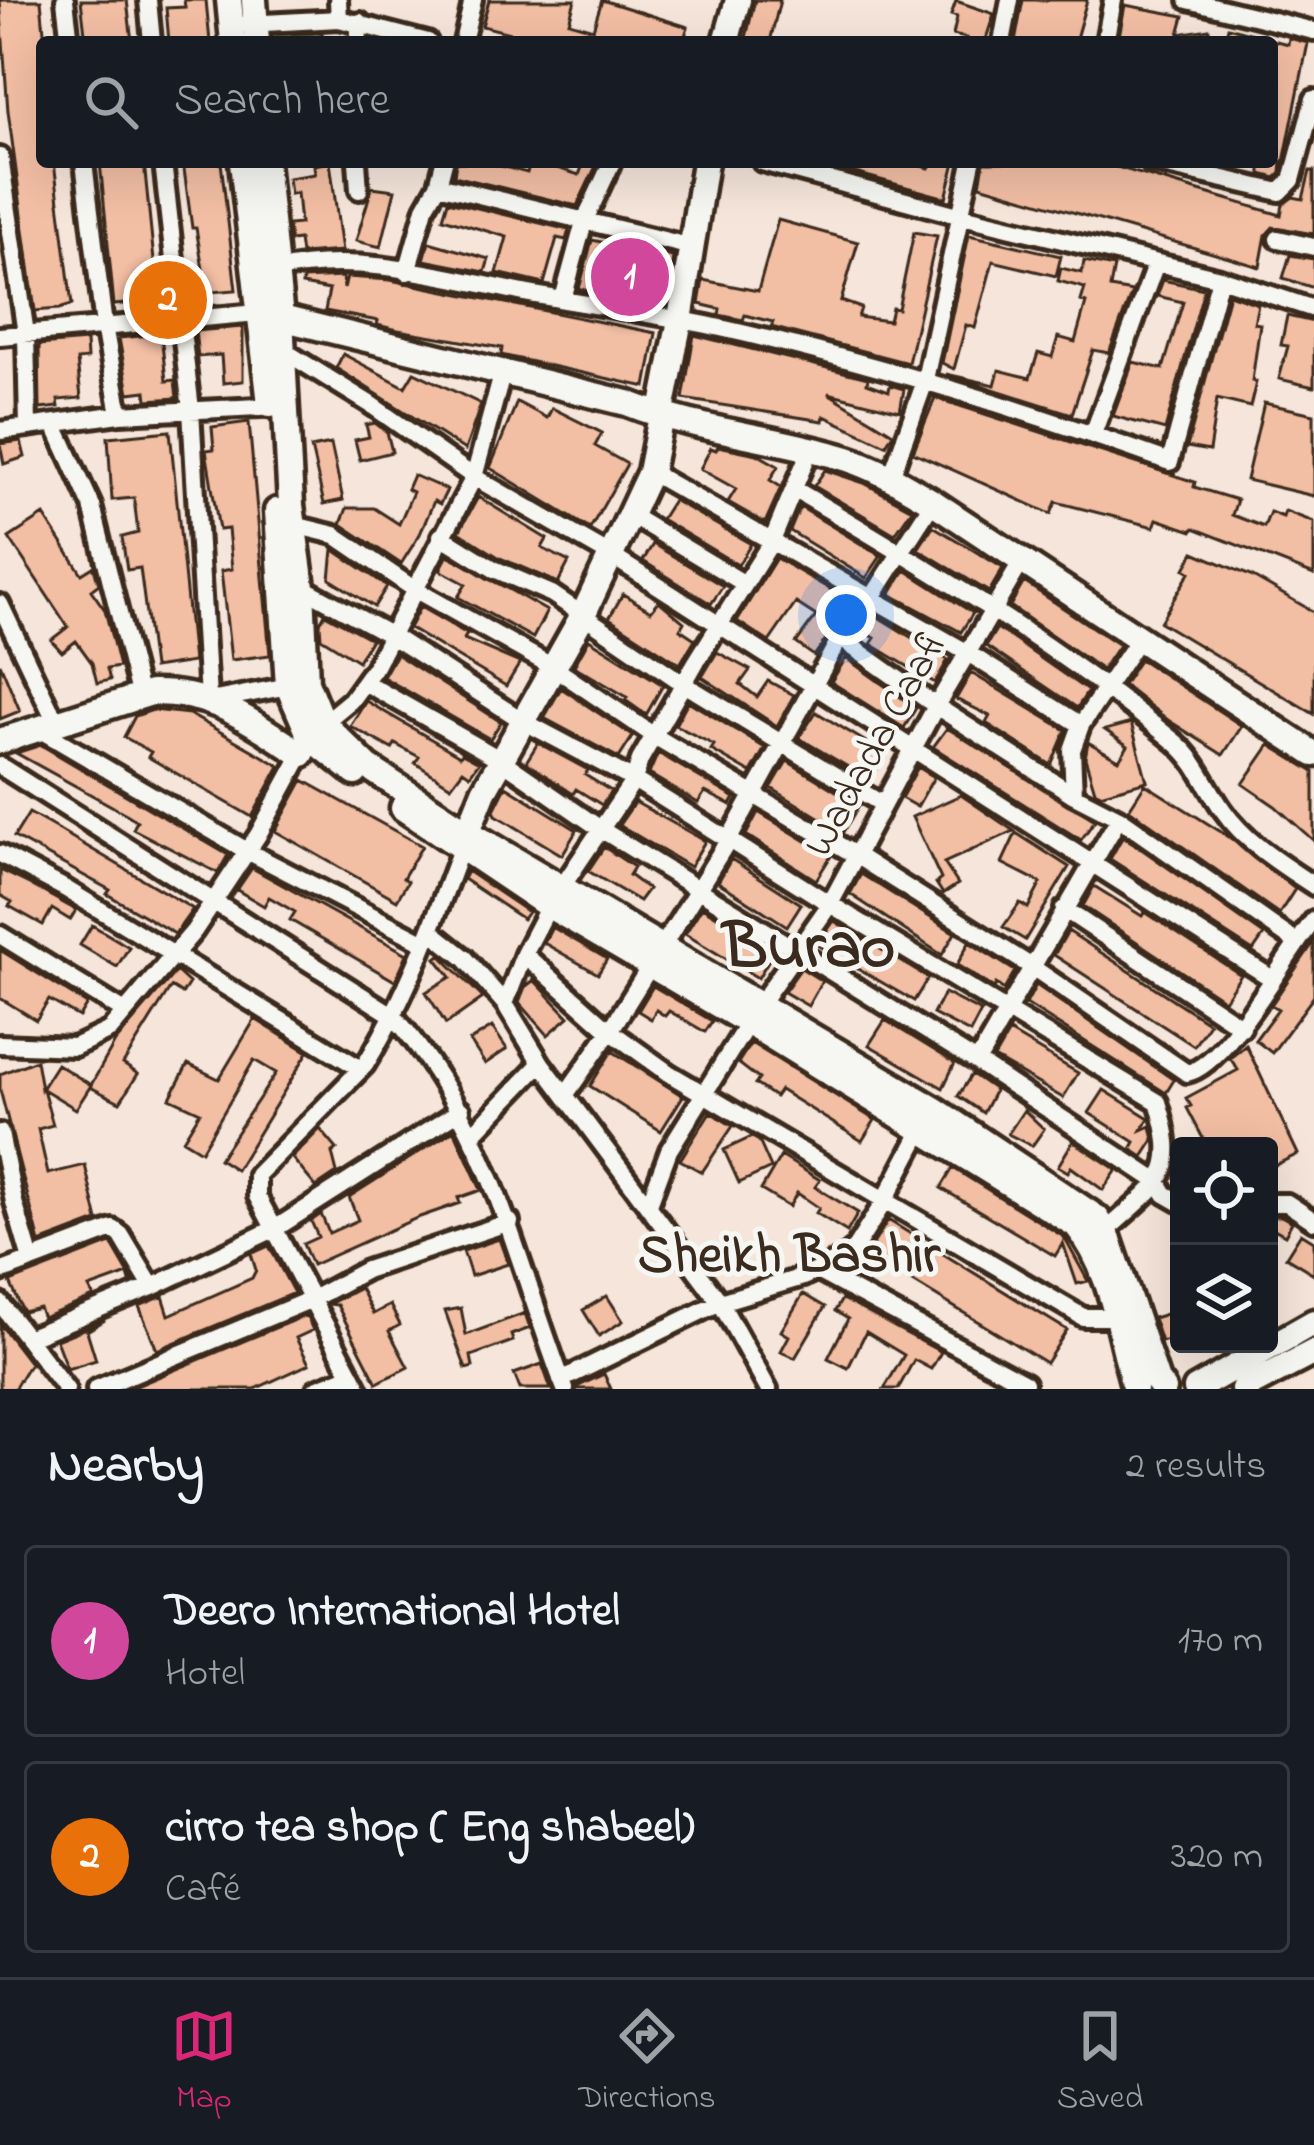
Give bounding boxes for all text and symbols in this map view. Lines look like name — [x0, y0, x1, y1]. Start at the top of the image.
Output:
search box — [36, 36, 1278, 168]
icon: search — [78, 69, 144, 135]
text: Search here — [174, 69, 390, 135]
pin: 1 — [591, 232, 669, 322]
pin: 2 — [129, 255, 207, 345]
your location — [816, 585, 876, 645]
street label: Wadada Caafi — [790, 617, 966, 869]
district label: Burao — [720, 902, 895, 998]
map controls — [1170, 1137, 1278, 1353]
button: locate — [1170, 1137, 1278, 1245]
district label: Sheikh Bashir — [638, 1219, 941, 1297]
button: layers — [1170, 1245, 1278, 1353]
text: Nearby — [48, 1430, 204, 1505]
text: 2 results — [1126, 1439, 1266, 1496]
text: Deero International Hotel — [165, 1580, 620, 1646]
text: 1 — [84, 1613, 96, 1670]
text: 170 m — [1178, 1613, 1263, 1670]
text: Hotel — [165, 1646, 245, 1703]
text: cirro tea shop ( Eng shabeel) — [165, 1796, 694, 1862]
text: 2 — [80, 1829, 100, 1886]
text: 320 m — [1171, 1829, 1263, 1886]
text: Café — [165, 1862, 241, 1919]
tab: Map — [171, 2003, 237, 2123]
tab: Directions — [578, 2003, 716, 2123]
tab: Saved — [1057, 2003, 1143, 2123]

